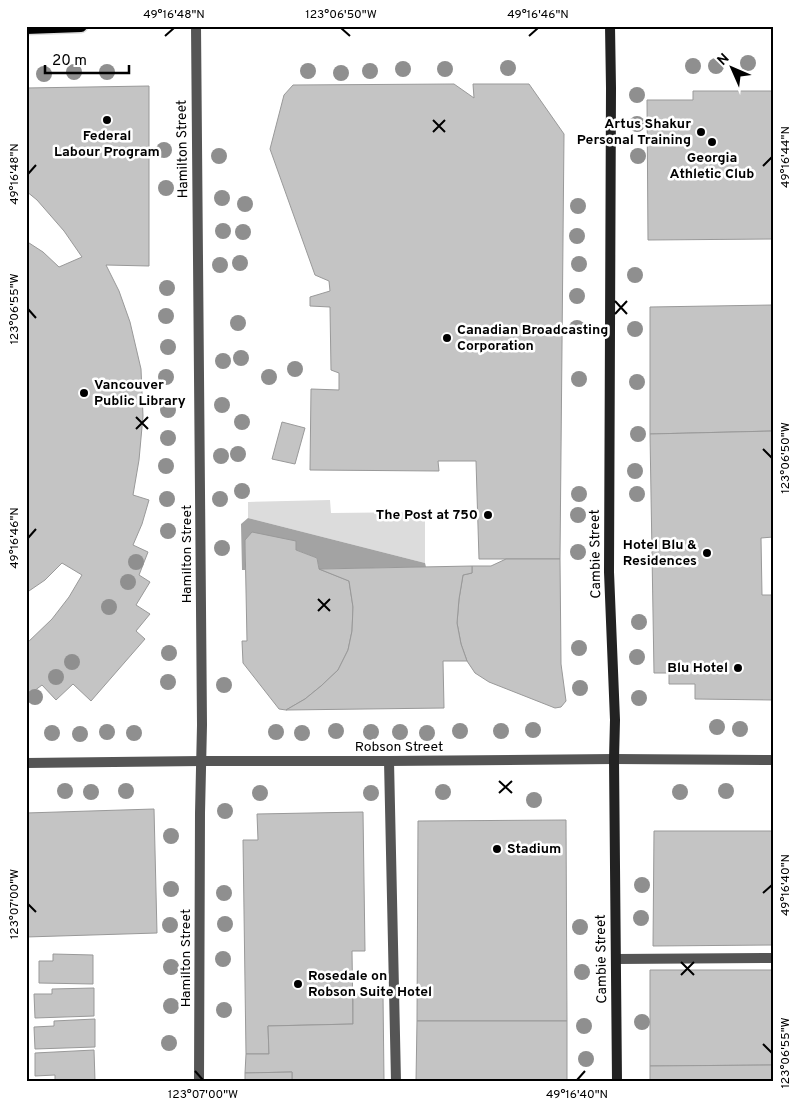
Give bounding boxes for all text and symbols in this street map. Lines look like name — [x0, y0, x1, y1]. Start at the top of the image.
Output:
text: 49°16'48"N — [143, 7, 205, 23]
text: 123°06'50"W — [305, 7, 377, 23]
text: 49°16'46"N — [507, 7, 569, 23]
scale bar — [45, 42, 129, 74]
north arrow — [706, 42, 756, 92]
text: N — [714, 50, 733, 69]
text: 20 m — [52, 52, 87, 71]
street label: Hamilton Street — [174, 100, 192, 198]
marker: Federal Labour Program — [101, 114, 113, 126]
place label: Artus Shakur Personal Training — [577, 116, 691, 149]
marker: Artus Shakur Personal Training — [695, 126, 707, 138]
text: 49°16'44"N — [778, 126, 794, 188]
place label: Federal Labour Program — [54, 128, 160, 161]
marker: Georgia Athletic Club — [706, 136, 718, 148]
text: 49°16'48"N — [7, 143, 23, 205]
place label: Georgia Athletic Club — [670, 150, 754, 183]
text: 123°06'55"W — [7, 273, 23, 345]
place label: Canadian Broadcasting Corporation — [457, 322, 608, 355]
marker: Canadian Broadcasting Corporation — [441, 332, 453, 344]
place label: Vancouver Public Library — [94, 377, 186, 410]
marker: Vancouver Public Library — [78, 387, 90, 399]
text: 123°06'50"W — [778, 422, 794, 494]
street label: Hamilton Street — [179, 505, 196, 603]
text: 49°16'46"N — [7, 507, 23, 569]
place label: The Post at 750 — [376, 507, 478, 524]
marker: The Post at 750 — [482, 509, 494, 521]
street label: Cambie Street — [587, 509, 605, 599]
place label: Hotel Blu & Residences — [623, 537, 697, 570]
marker: Hotel Blu & Residences — [701, 547, 713, 559]
place label: Blu Hotel — [667, 660, 728, 677]
marker: Blu Hotel — [732, 662, 744, 674]
street label: Robson Street — [355, 739, 443, 756]
place label: Stadium — [507, 841, 561, 858]
marker: Stadium — [491, 843, 503, 855]
text: 49°16'40"N — [778, 854, 794, 916]
text: 123°07'00"W — [7, 869, 23, 939]
street label: Hamilton Street — [178, 909, 195, 1007]
street label: Cambie Street — [593, 914, 611, 1004]
place label: Rosedale on Robson Suite Hotel — [308, 968, 432, 1001]
marker: Rosedale on Robson Suite Hotel — [292, 978, 304, 990]
text: 123°06'55"W — [778, 1017, 794, 1089]
text: 123°07'00"W — [168, 1087, 238, 1103]
text: 49°16'40"N — [546, 1087, 608, 1103]

